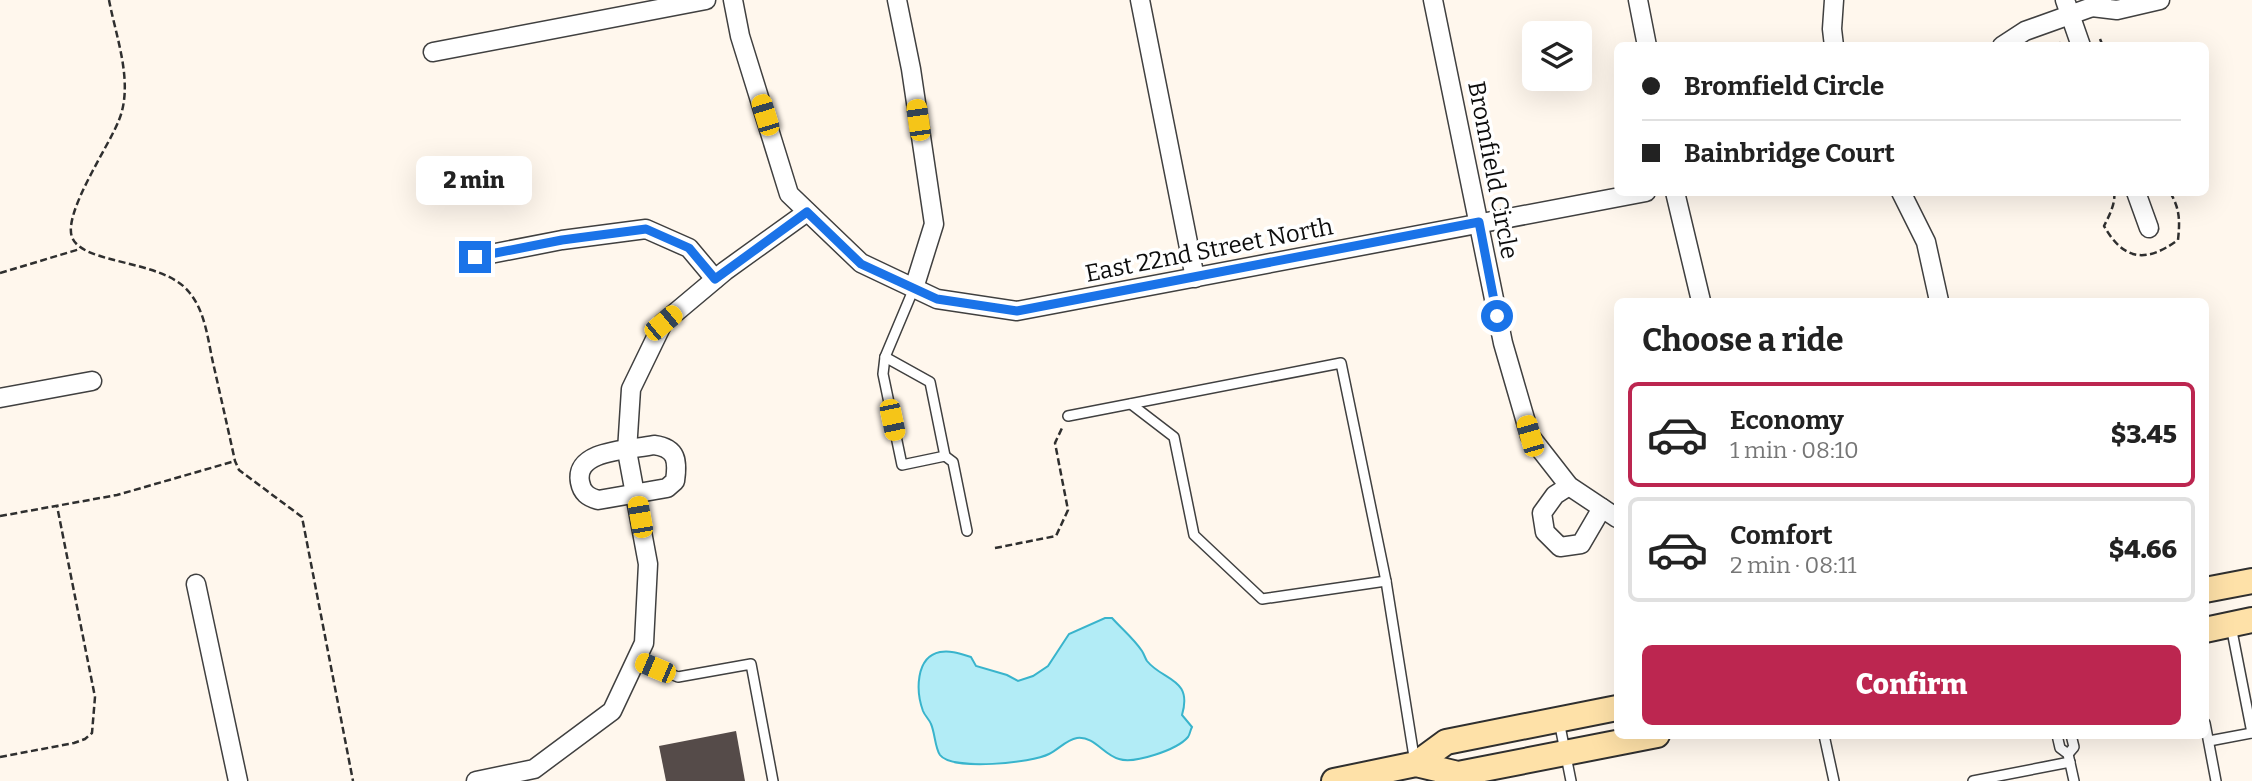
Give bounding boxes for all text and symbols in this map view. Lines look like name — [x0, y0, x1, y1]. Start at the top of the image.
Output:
map controls — [1522, 21, 1592, 91]
button: layers — [1522, 21, 1592, 91]
text: Bromfield Circle — [1684, 71, 1884, 102]
street label: Bromfield Circle — [1462, 79, 1524, 261]
car — [749, 92, 782, 138]
car — [905, 98, 932, 142]
text: Bainbridge Court — [1684, 138, 1895, 169]
callout: 2 min — [417, 156, 533, 204]
text: 2 min — [443, 166, 505, 194]
street label: East 22nd Street North — [1083, 212, 1335, 288]
route end — [459, 241, 491, 273]
route start — [1481, 300, 1513, 332]
car — [641, 301, 686, 345]
text: Choose a ride — [1642, 321, 1843, 359]
car — [878, 397, 907, 443]
icon: car — [1646, 403, 1709, 466]
text: Economy — [1730, 405, 1844, 436]
car — [1515, 413, 1546, 459]
text: $3.45 — [2111, 419, 2177, 450]
text: 1 min · 08:10 — [1730, 436, 1859, 464]
car — [627, 494, 654, 540]
icon: car — [1646, 518, 1709, 581]
text: Comfort — [1730, 520, 1833, 551]
text: $4.66 — [2109, 534, 2177, 565]
text: 2 min · 08:11 — [1730, 551, 1857, 579]
button: Confirm — [1642, 645, 2181, 725]
car — [632, 650, 679, 686]

